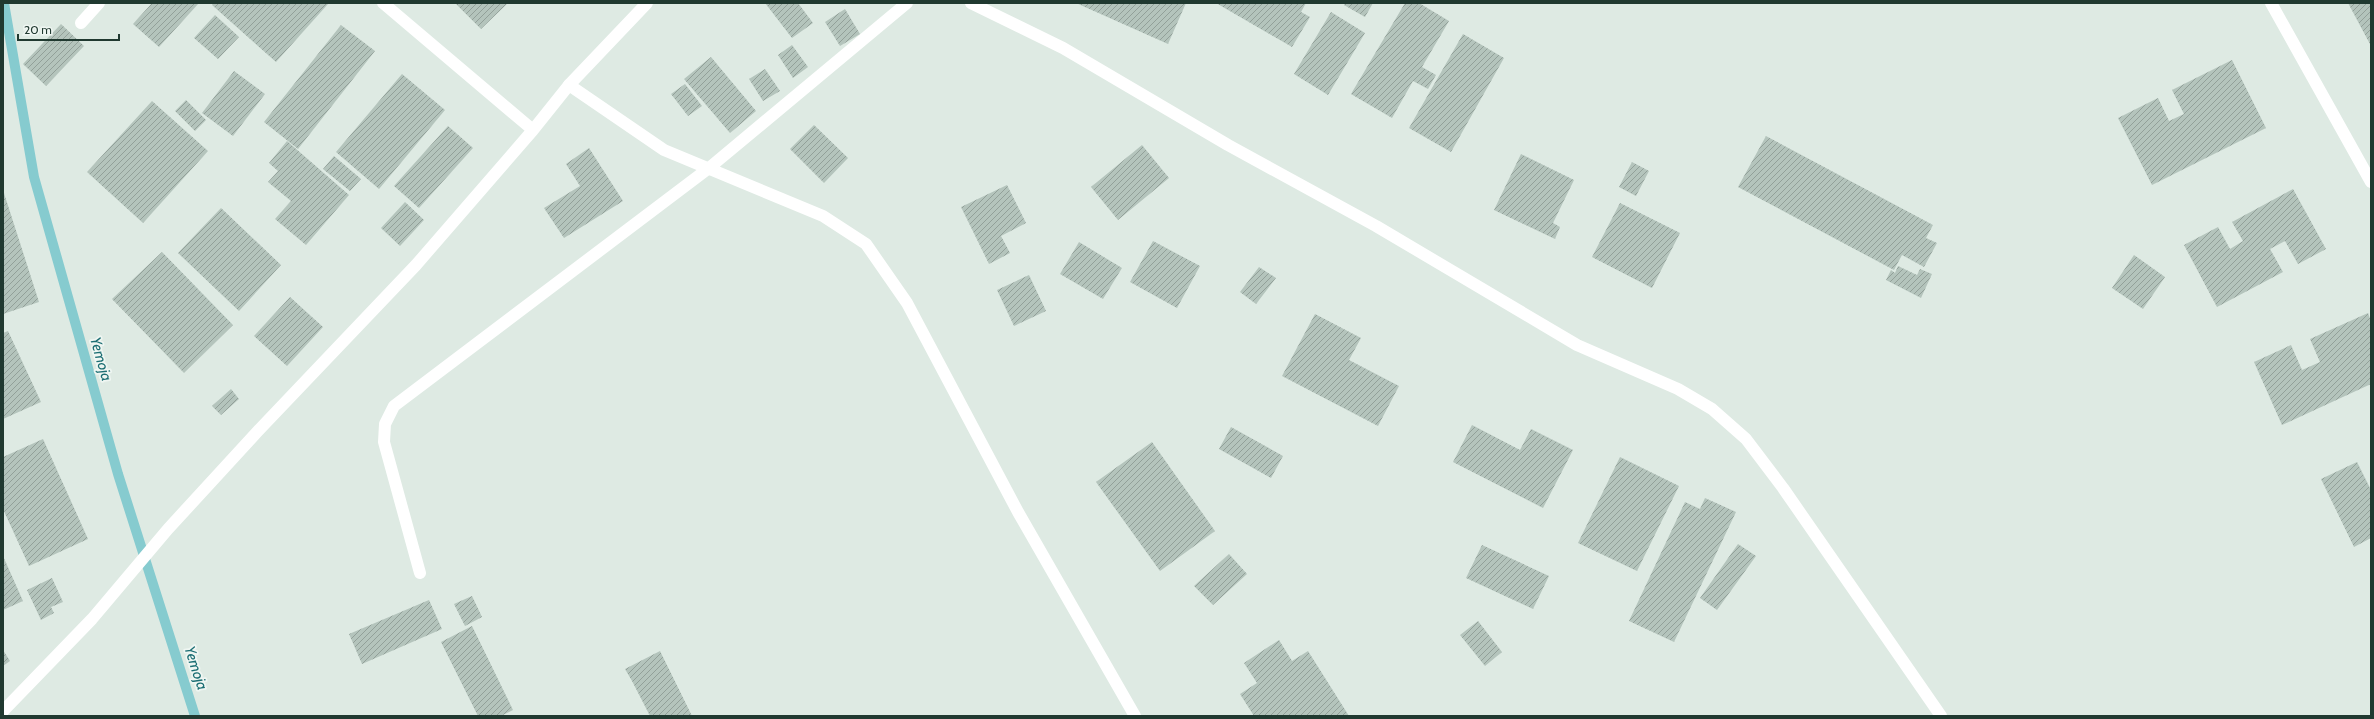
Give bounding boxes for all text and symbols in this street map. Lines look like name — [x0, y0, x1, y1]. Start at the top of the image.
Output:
scale bar — [18, 16, 119, 42]
text: 20 m — [24, 22, 52, 37]
water label: Yemoja — [86, 335, 116, 383]
water label: Yemoja — [180, 644, 212, 692]

